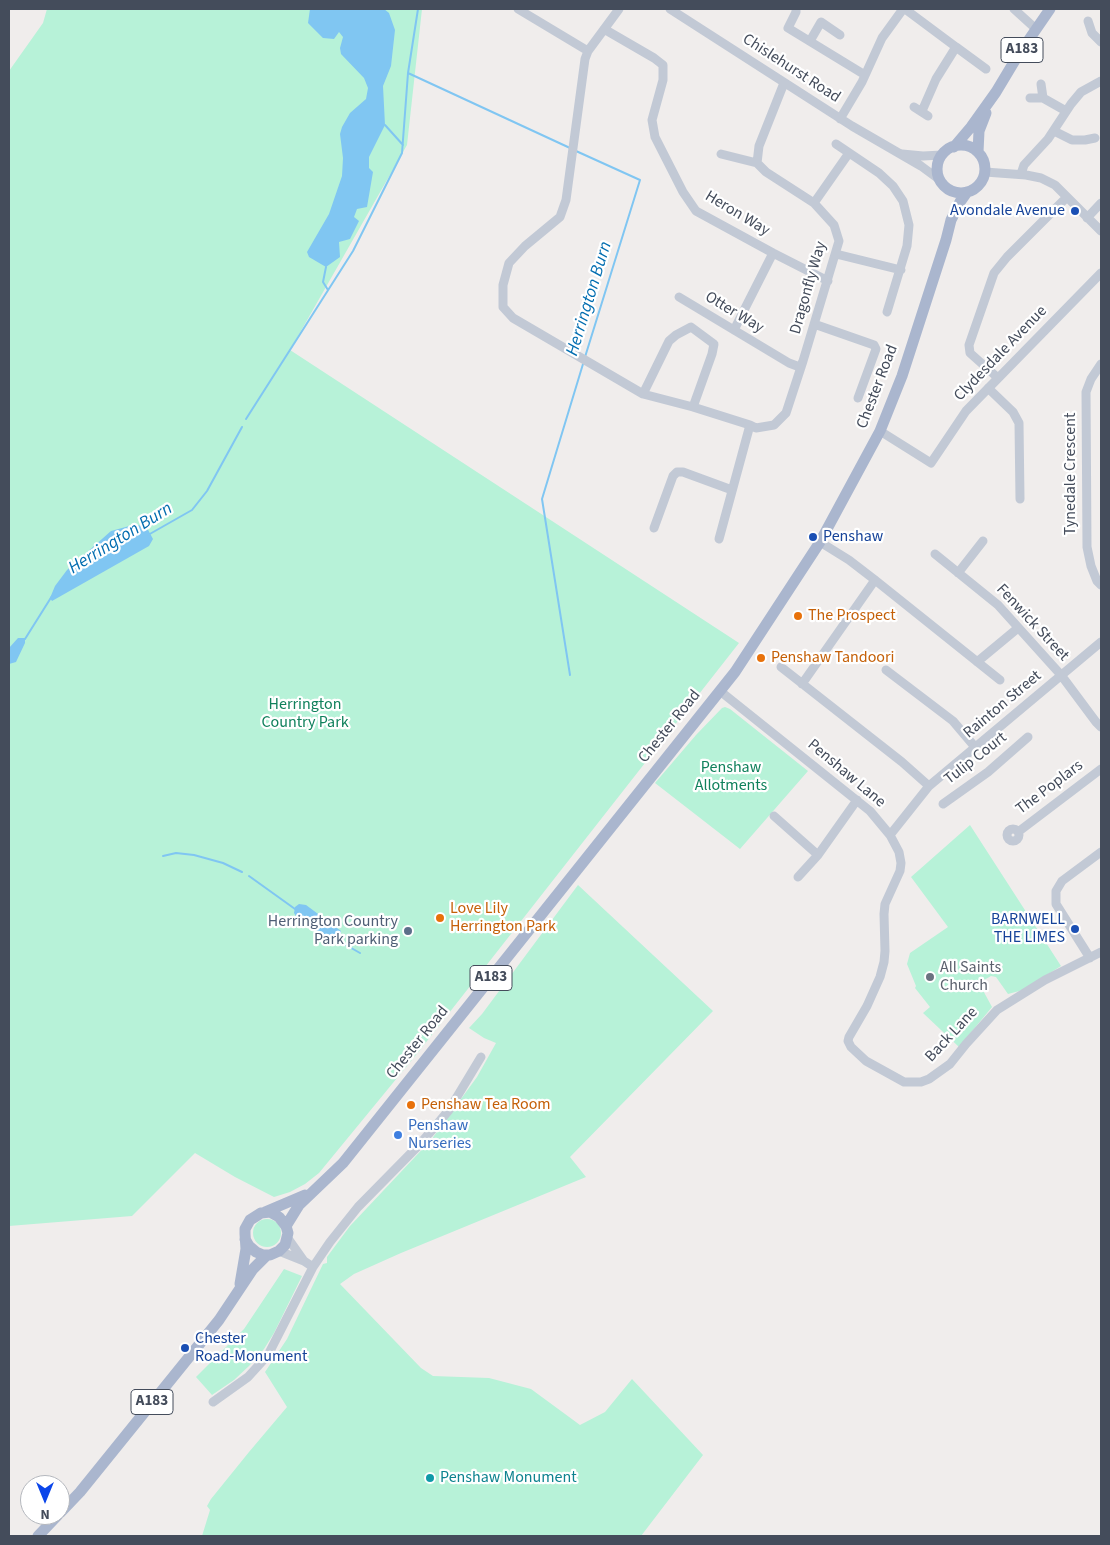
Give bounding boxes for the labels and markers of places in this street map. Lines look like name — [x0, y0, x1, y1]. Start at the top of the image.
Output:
place label: Avondale Avenue — [950, 201, 1065, 221]
marker: Avondale Avenue — [1069, 205, 1081, 217]
place label: Penshaw — [823, 527, 883, 547]
marker: Penshaw — [807, 531, 819, 543]
place label: The Prospect — [808, 606, 896, 626]
marker: The Prospect — [792, 610, 804, 622]
place label: Penshaw Tandoori — [771, 648, 894, 668]
marker: Penshaw Tandoori — [755, 652, 767, 664]
place label: Love Lily Herrington Park — [450, 899, 556, 937]
place label: BARNWELL THE LIMES — [991, 910, 1065, 948]
place label: Herrington Country Park parking — [268, 912, 398, 950]
marker: Love Lily Herrington Park — [434, 912, 446, 924]
marker: BARNWELL THE LIMES — [1069, 923, 1081, 935]
marker: Herrington Country Park parking — [402, 925, 414, 937]
place label: All Saints Church — [940, 958, 1001, 996]
marker: All Saints Church — [924, 971, 936, 983]
place label: Penshaw Tea Room — [421, 1095, 551, 1115]
marker: Penshaw Tea Room — [405, 1099, 417, 1111]
place label: Penshaw Nurseries — [408, 1116, 471, 1154]
marker: Penshaw Nurseries — [392, 1129, 404, 1141]
place label: Chester Road-Monument — [195, 1329, 307, 1367]
marker: Chester Road-Monument — [179, 1342, 191, 1354]
place label: Penshaw Monument — [440, 1468, 577, 1488]
marker: Penshaw Monument — [424, 1472, 436, 1484]

